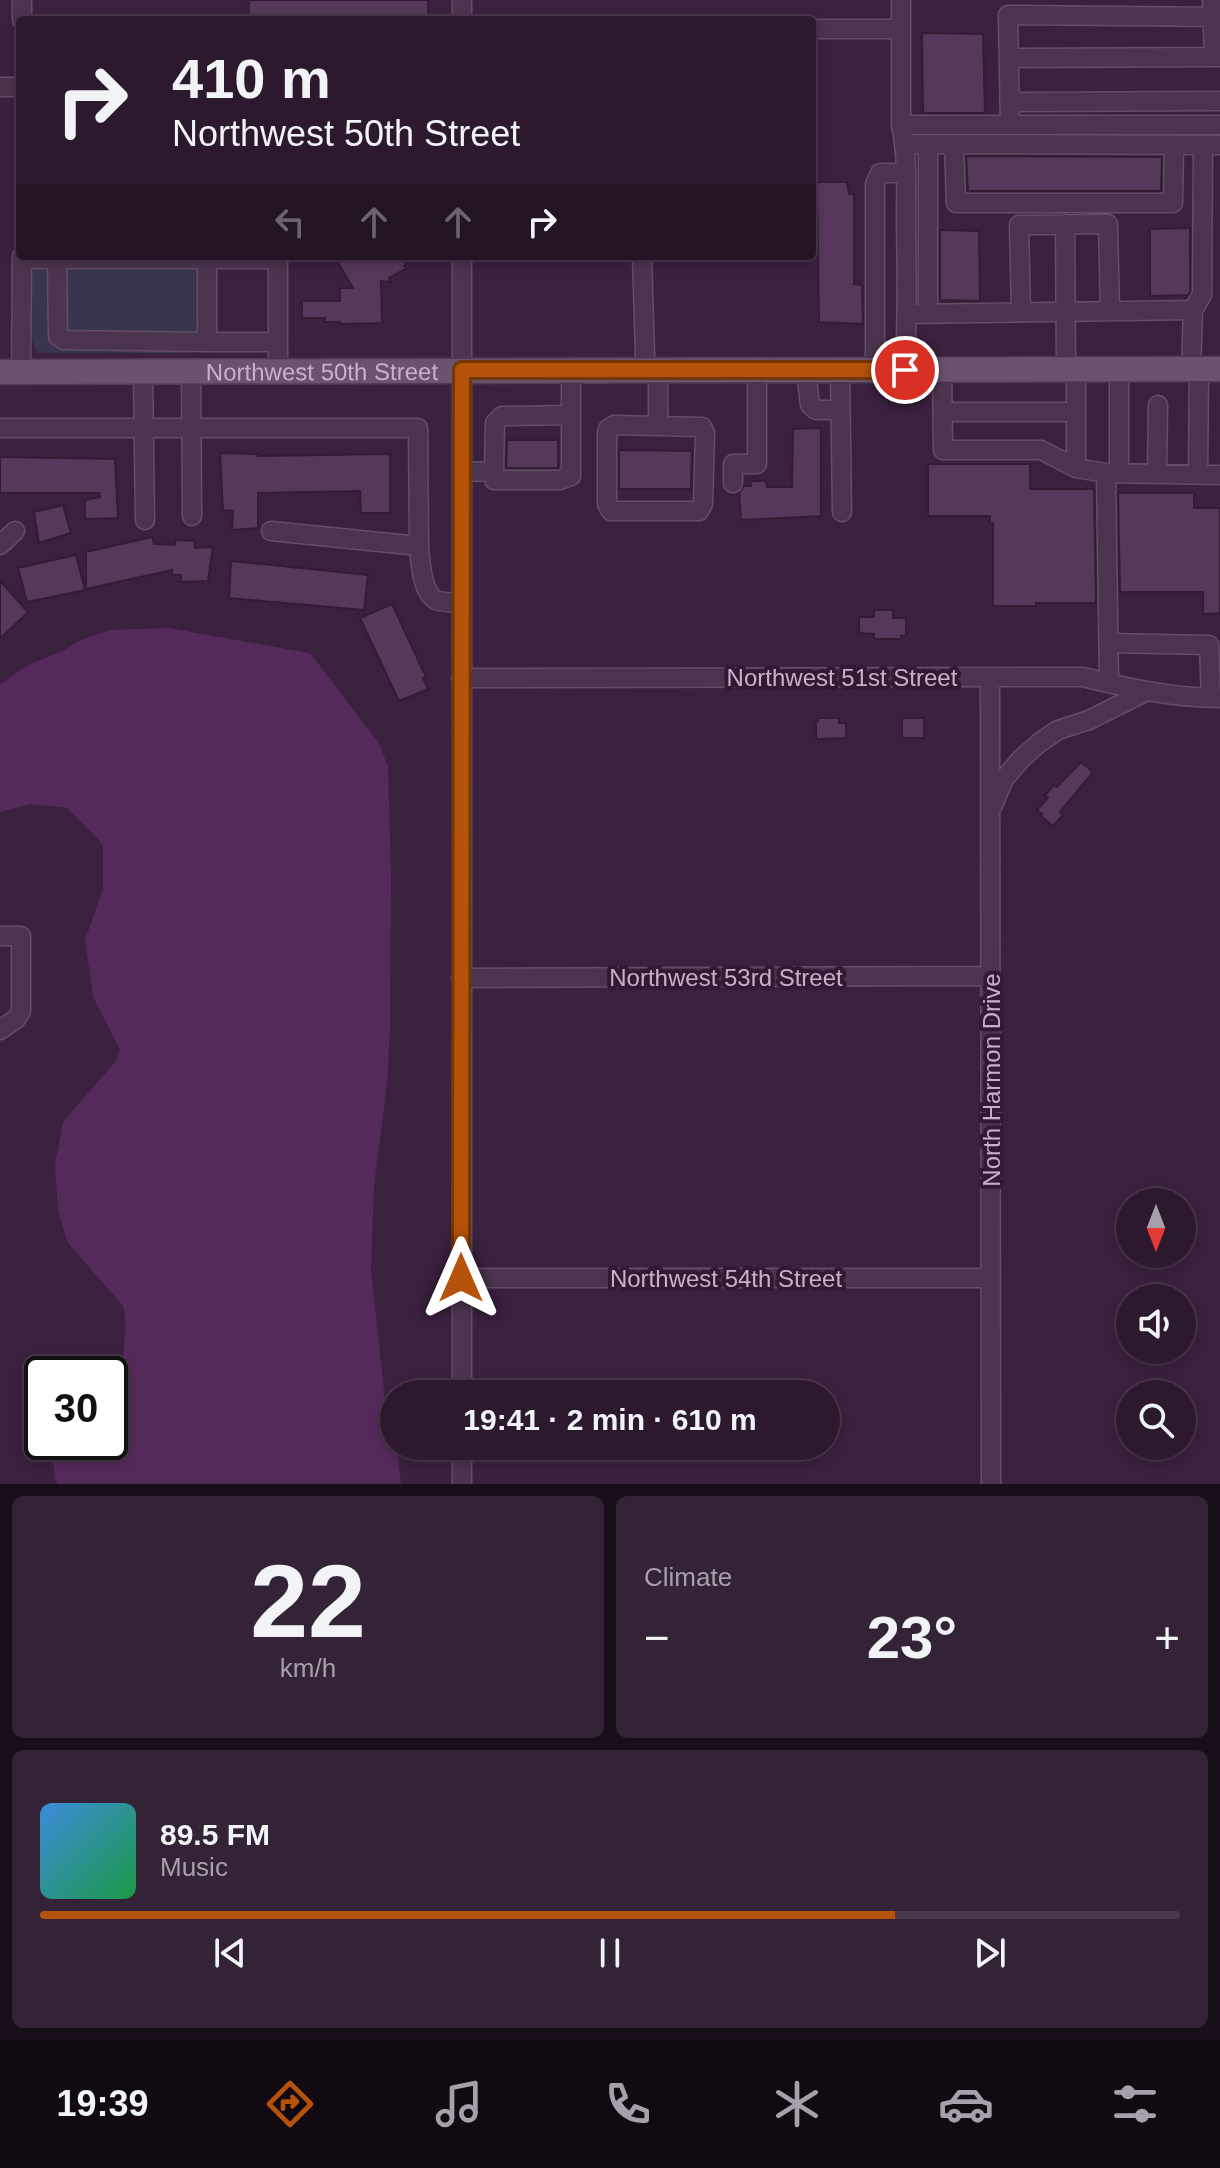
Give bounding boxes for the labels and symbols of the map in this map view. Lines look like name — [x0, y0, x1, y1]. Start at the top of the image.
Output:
pin — [871, 336, 939, 404]
street label: Northwest 50th Street — [206, 357, 439, 385]
street label: Northwest 51st Street — [727, 664, 958, 691]
street label: Northwest 53rd Street — [609, 964, 843, 991]
street label: North Harmon Drive — [978, 973, 1005, 1187]
north arrow — [1116, 1188, 1196, 1268]
position arrow — [419, 1236, 503, 1320]
street label: Northwest 54th Street — [610, 1265, 842, 1292]
speed limit sign: 30 — [24, 1356, 128, 1460]

